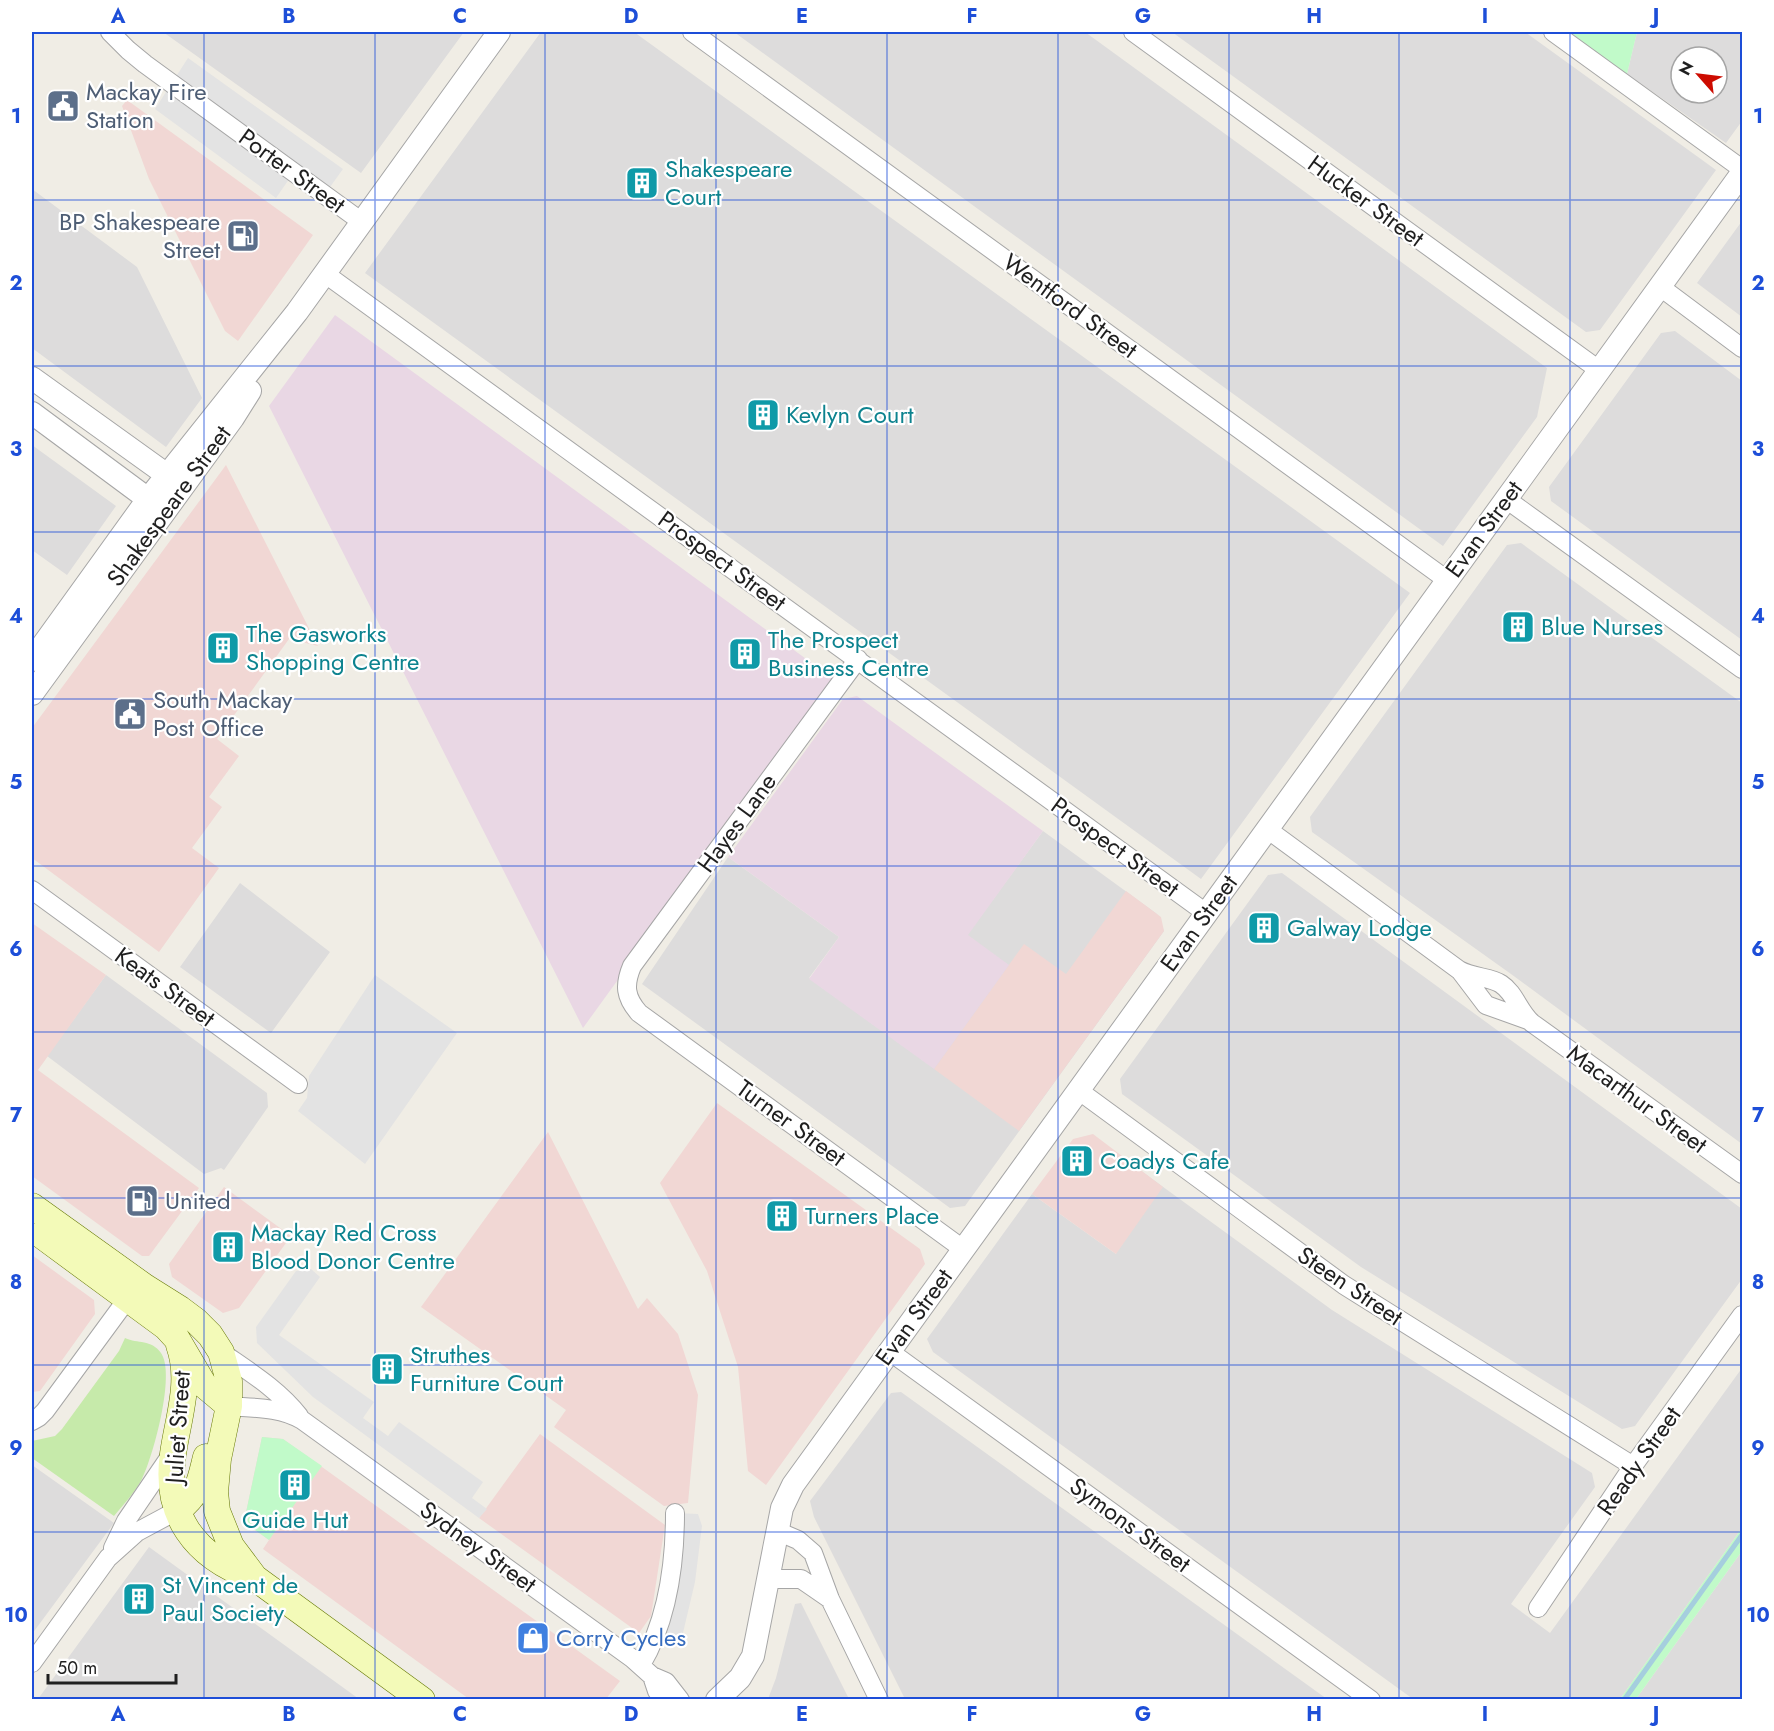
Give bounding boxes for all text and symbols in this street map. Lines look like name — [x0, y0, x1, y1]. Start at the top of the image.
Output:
text: A — [110, 2, 126, 31]
text: B — [282, 2, 296, 31]
text: C — [453, 2, 467, 31]
text: D — [624, 2, 638, 31]
text: E — [796, 2, 808, 31]
text: F — [966, 2, 978, 31]
text: G — [1135, 2, 1151, 31]
text: H — [1306, 2, 1322, 31]
text: I — [1482, 2, 1488, 31]
text: J — [1649, 2, 1659, 31]
north arrow — [1669, 45, 1729, 105]
text: N — [1673, 57, 1699, 79]
place label: Mackay Fire Station — [86, 74, 207, 137]
public building icon: Mackay Fire Station — [45, 88, 81, 124]
text: 1 — [11, 102, 21, 131]
text: 1 — [1753, 102, 1763, 131]
street label: Porter Street — [232, 120, 353, 222]
street label: Hucker Street — [1301, 146, 1432, 255]
place label: Shakespeare Court — [665, 151, 792, 214]
building icon: Shakespeare Court — [624, 165, 660, 201]
place label: BP Shakespeare Street — [59, 204, 220, 267]
fuel station icon: BP Shakespeare Street — [225, 218, 261, 254]
street label: Wentford Street — [996, 245, 1145, 367]
text: 2 — [9, 269, 23, 298]
text: 2 — [1751, 269, 1765, 298]
building icon: Kevlyn Court — [745, 397, 781, 433]
place label: Kevlyn Court — [786, 397, 914, 432]
street label: Shakespeare Street — [98, 418, 239, 594]
text: 3 — [10, 435, 22, 464]
text: 3 — [1752, 435, 1764, 464]
street label: Evan Street — [1436, 473, 1531, 584]
street label: Prospect Street — [651, 502, 794, 619]
text: 4 — [9, 602, 23, 631]
text: 4 — [1751, 602, 1765, 631]
building icon: Blue Nurses — [1500, 609, 1536, 645]
place label: Blue Nurses — [1541, 609, 1663, 644]
place label: The Gasworks Shopping Centre — [246, 616, 419, 679]
place label: The Prospect Business Centre — [768, 622, 929, 685]
building icon: The Gasworks Shopping Centre — [205, 630, 241, 666]
building icon: The Prospect Business Centre — [727, 636, 763, 672]
place label: South Mackay Post Office — [153, 682, 293, 745]
public building icon: South Mackay Post Office — [112, 696, 148, 732]
street label: Hayes Lane — [689, 766, 785, 880]
text: 5 — [10, 768, 23, 797]
text: 5 — [1752, 768, 1765, 797]
street label: Prospect Street — [1044, 788, 1187, 905]
street label: Evan Street — [1151, 867, 1246, 978]
building icon: Galway Lodge — [1246, 910, 1282, 946]
place label: Galway Lodge — [1287, 910, 1432, 945]
text: 6 — [9, 935, 23, 964]
text: 6 — [1751, 935, 1765, 964]
street label: Keats Street — [108, 938, 223, 1035]
street label: Macarthur Street — [1560, 1036, 1715, 1162]
street label: Turner Street — [729, 1071, 853, 1174]
text: 7 — [10, 1101, 23, 1130]
text: 7 — [1752, 1101, 1765, 1130]
building icon: Coadys Cafe — [1059, 1143, 1095, 1179]
place label: Coadys Cafe — [1100, 1143, 1229, 1178]
fuel station icon: United — [124, 1183, 160, 1219]
place label: United — [165, 1183, 231, 1218]
building icon: Turners Place — [764, 1198, 800, 1234]
place label: Turners Place — [805, 1198, 939, 1233]
place label: Mackay Red Cross Blood Donor Centre — [251, 1215, 455, 1278]
building icon: Mackay Red Cross Blood Donor Centre — [210, 1229, 246, 1265]
street label: Steen Street — [1290, 1237, 1410, 1334]
street label: Evan Street — [866, 1261, 961, 1372]
text: 8 — [10, 1268, 22, 1297]
text: 8 — [1752, 1268, 1764, 1297]
place label: Struthes Furniture Court — [410, 1337, 563, 1400]
building icon: Struthes Furniture Court — [369, 1351, 405, 1387]
street label: Juliet Street — [156, 1369, 199, 1487]
street label: Ready Street — [1588, 1399, 1689, 1522]
text: 9 — [9, 1434, 23, 1463]
text: 9 — [1751, 1434, 1765, 1463]
building icon: Guide Hut — [277, 1467, 313, 1503]
street label: Symons Street — [1062, 1469, 1198, 1581]
street label: Sydney Street — [413, 1492, 544, 1601]
place label: Guide Hut — [242, 1502, 348, 1537]
place label: St Vincent de Paul Society — [162, 1567, 298, 1630]
building icon: St Vincent de Paul Society — [121, 1581, 157, 1617]
text: 10 — [4, 1601, 28, 1630]
text: 10 — [1746, 1601, 1770, 1630]
shop icon: Corry Cycles — [515, 1620, 551, 1656]
place label: Corry Cycles — [556, 1620, 686, 1655]
scale bar — [48, 1647, 176, 1685]
text: 50 m — [57, 1655, 97, 1681]
text: A — [110, 1700, 126, 1729]
text: B — [282, 1700, 296, 1729]
text: C — [453, 1700, 467, 1729]
text: D — [624, 1700, 638, 1729]
text: E — [796, 1700, 808, 1729]
text: F — [966, 1700, 978, 1729]
text: G — [1135, 1700, 1151, 1729]
text: H — [1306, 1700, 1322, 1729]
text: I — [1482, 1700, 1488, 1729]
text: J — [1649, 1700, 1659, 1729]

